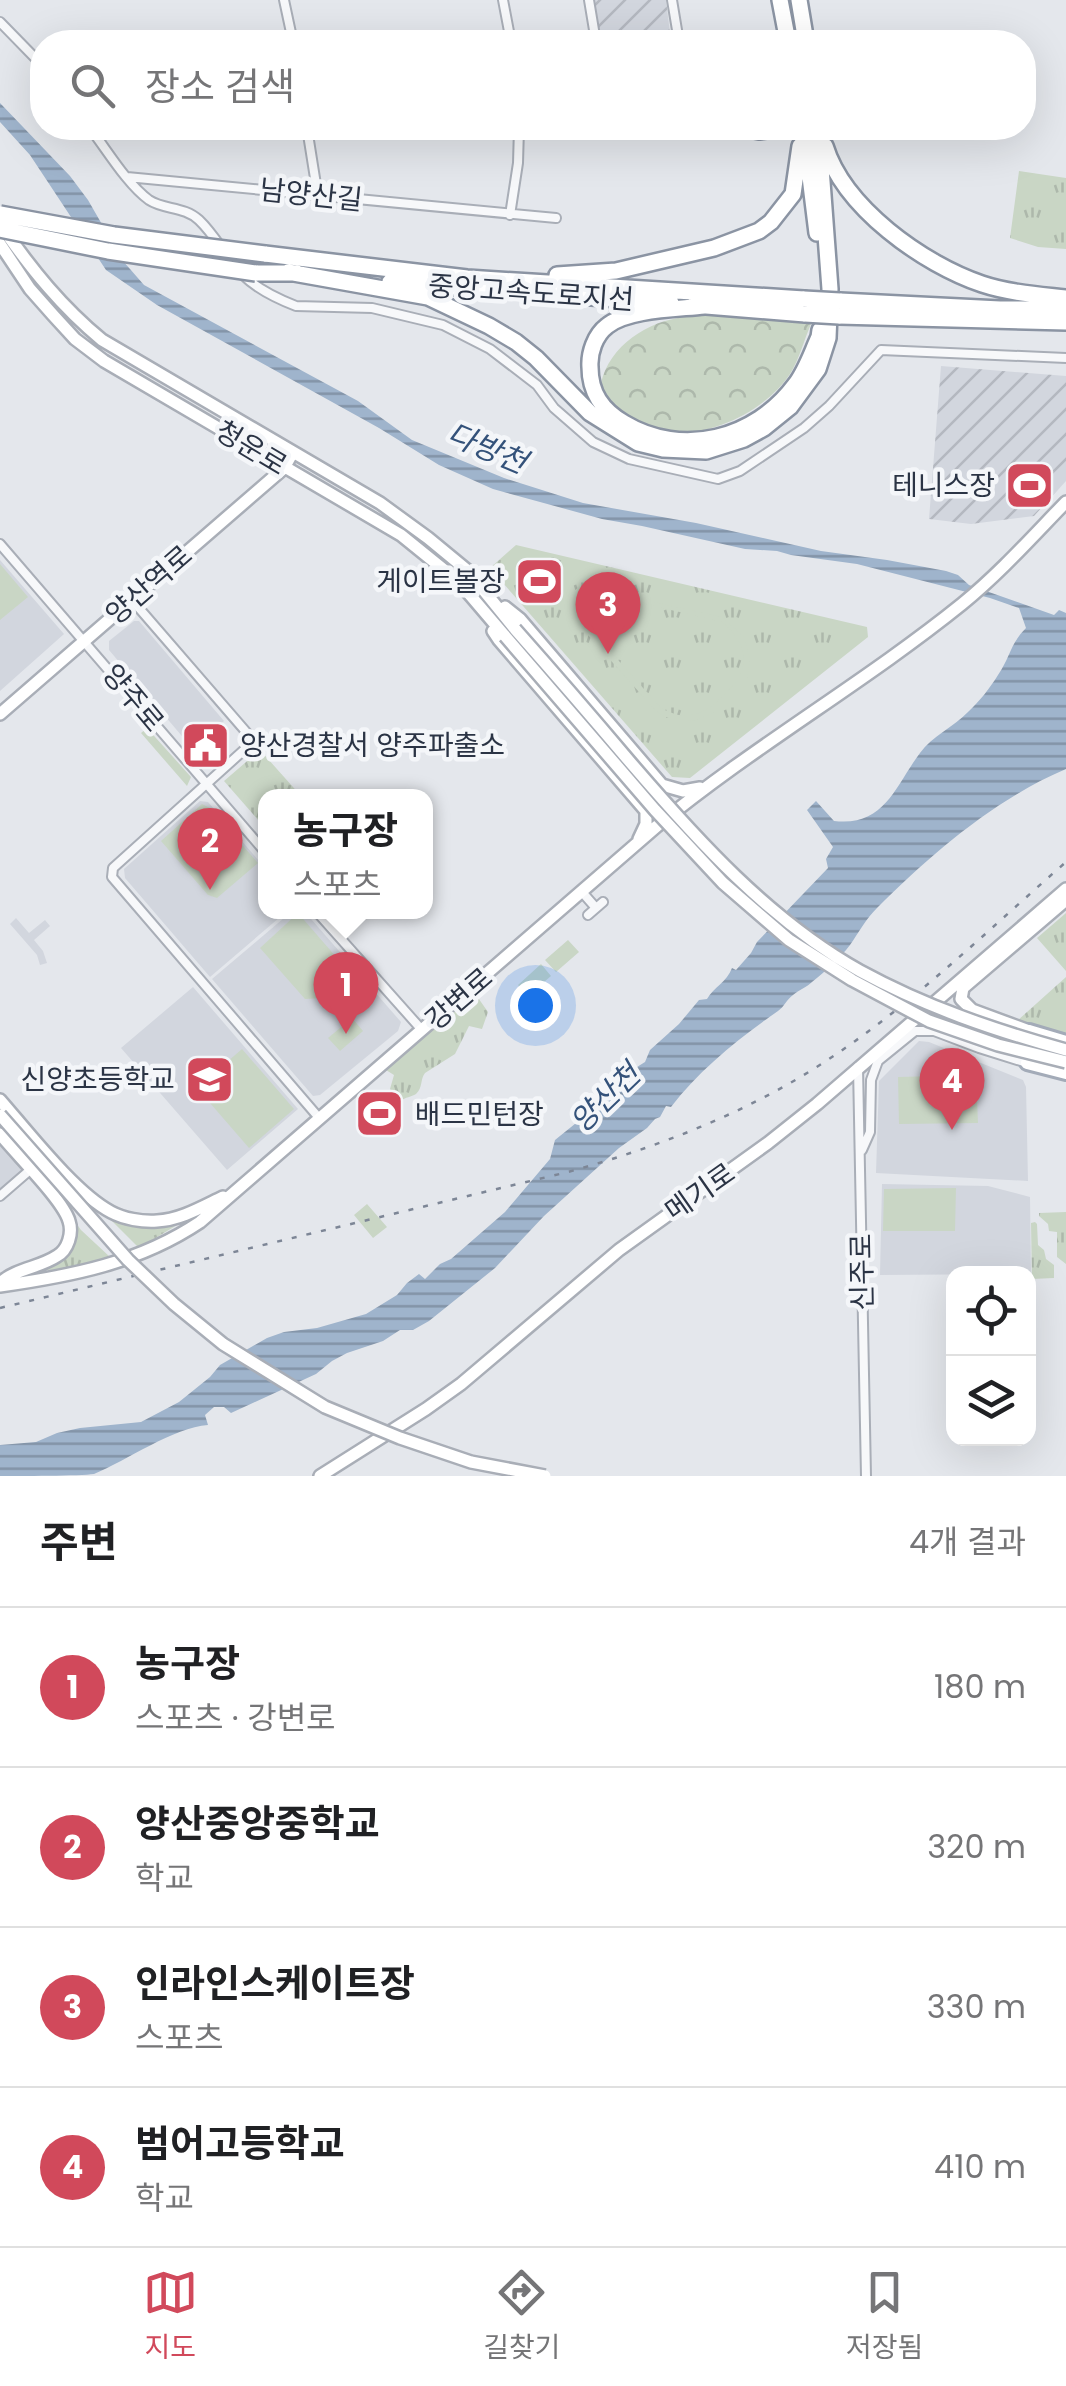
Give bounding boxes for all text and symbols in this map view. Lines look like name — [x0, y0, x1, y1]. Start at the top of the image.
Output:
search box — [30, 30, 1036, 140]
icon: search — [65, 58, 120, 113]
text: 장소 검색 — [145, 60, 295, 113]
street label: 남양산길 — [258, 170, 364, 220]
street label: 중앙고속도로지선 — [427, 266, 635, 320]
street label: 청운로 — [208, 411, 294, 485]
water label: 다방천 — [440, 412, 537, 485]
sports icon: 테니스장 — [1004, 459, 1056, 511]
place label: 테니스장 — [892, 466, 995, 505]
street label: 양산역로 — [97, 536, 201, 634]
sports icon: 게이트볼장 — [514, 555, 566, 607]
place label: 게이트볼장 — [376, 562, 505, 601]
pin: 3 — [576, 572, 640, 654]
street label: 양주로 — [93, 656, 173, 740]
public building icon: 양산경찰서 양주파출소 — [179, 719, 231, 771]
place label: 양산경찰서 양주파출소 — [240, 726, 505, 765]
popup — [258, 789, 433, 919]
text: 농구장 — [293, 804, 398, 857]
pin: 2 — [178, 808, 242, 890]
text: 스포츠 — [293, 862, 381, 907]
pin: 1 — [314, 952, 378, 1034]
street label: 강변로 — [417, 959, 501, 1039]
your location — [510, 980, 561, 1031]
pin: 4 — [920, 1048, 984, 1130]
water label: 양산천 — [560, 1051, 652, 1142]
school or university icon: 신양초등학교 — [184, 1053, 236, 1105]
place label: 신양초등학교 — [20, 1060, 175, 1099]
sports icon: 배드민턴장 — [354, 1088, 406, 1140]
place label: 배드민턴장 — [415, 1095, 544, 1134]
street label: 메기로 — [657, 1154, 743, 1230]
street label: 신주로 — [842, 1233, 882, 1311]
map controls — [946, 1266, 1036, 1446]
button: locate — [946, 1266, 1036, 1356]
button: layers — [946, 1356, 1036, 1446]
text: 주변 — [40, 1513, 117, 1572]
text: 4개 결과 — [909, 1519, 1026, 1564]
text: 농구장 — [135, 1637, 240, 1690]
text: 1 — [66, 1664, 79, 1709]
text: 180 m — [934, 1664, 1026, 1709]
text: 스포츠 · 강변로 — [135, 1695, 336, 1740]
text: 양산중앙중학교 — [135, 1797, 380, 1850]
text: 2 — [63, 1824, 82, 1869]
text: 320 m — [927, 1824, 1026, 1869]
text: 학교 — [135, 1855, 194, 1900]
text: 인라인스케이트장 — [135, 1957, 415, 2010]
text: 3 — [63, 1984, 82, 2029]
text: 330 m — [927, 1984, 1026, 2029]
text: 스포츠 — [135, 2015, 223, 2060]
text: 범어고등학교 — [135, 2117, 345, 2170]
text: 4 — [62, 2144, 83, 2189]
text: 410 m — [934, 2144, 1026, 2189]
text: 학교 — [135, 2175, 194, 2220]
tab: 지도 — [143, 2265, 198, 2369]
tab: 길찾기 — [483, 2265, 560, 2369]
tab: 저장됨 — [846, 2265, 923, 2369]

